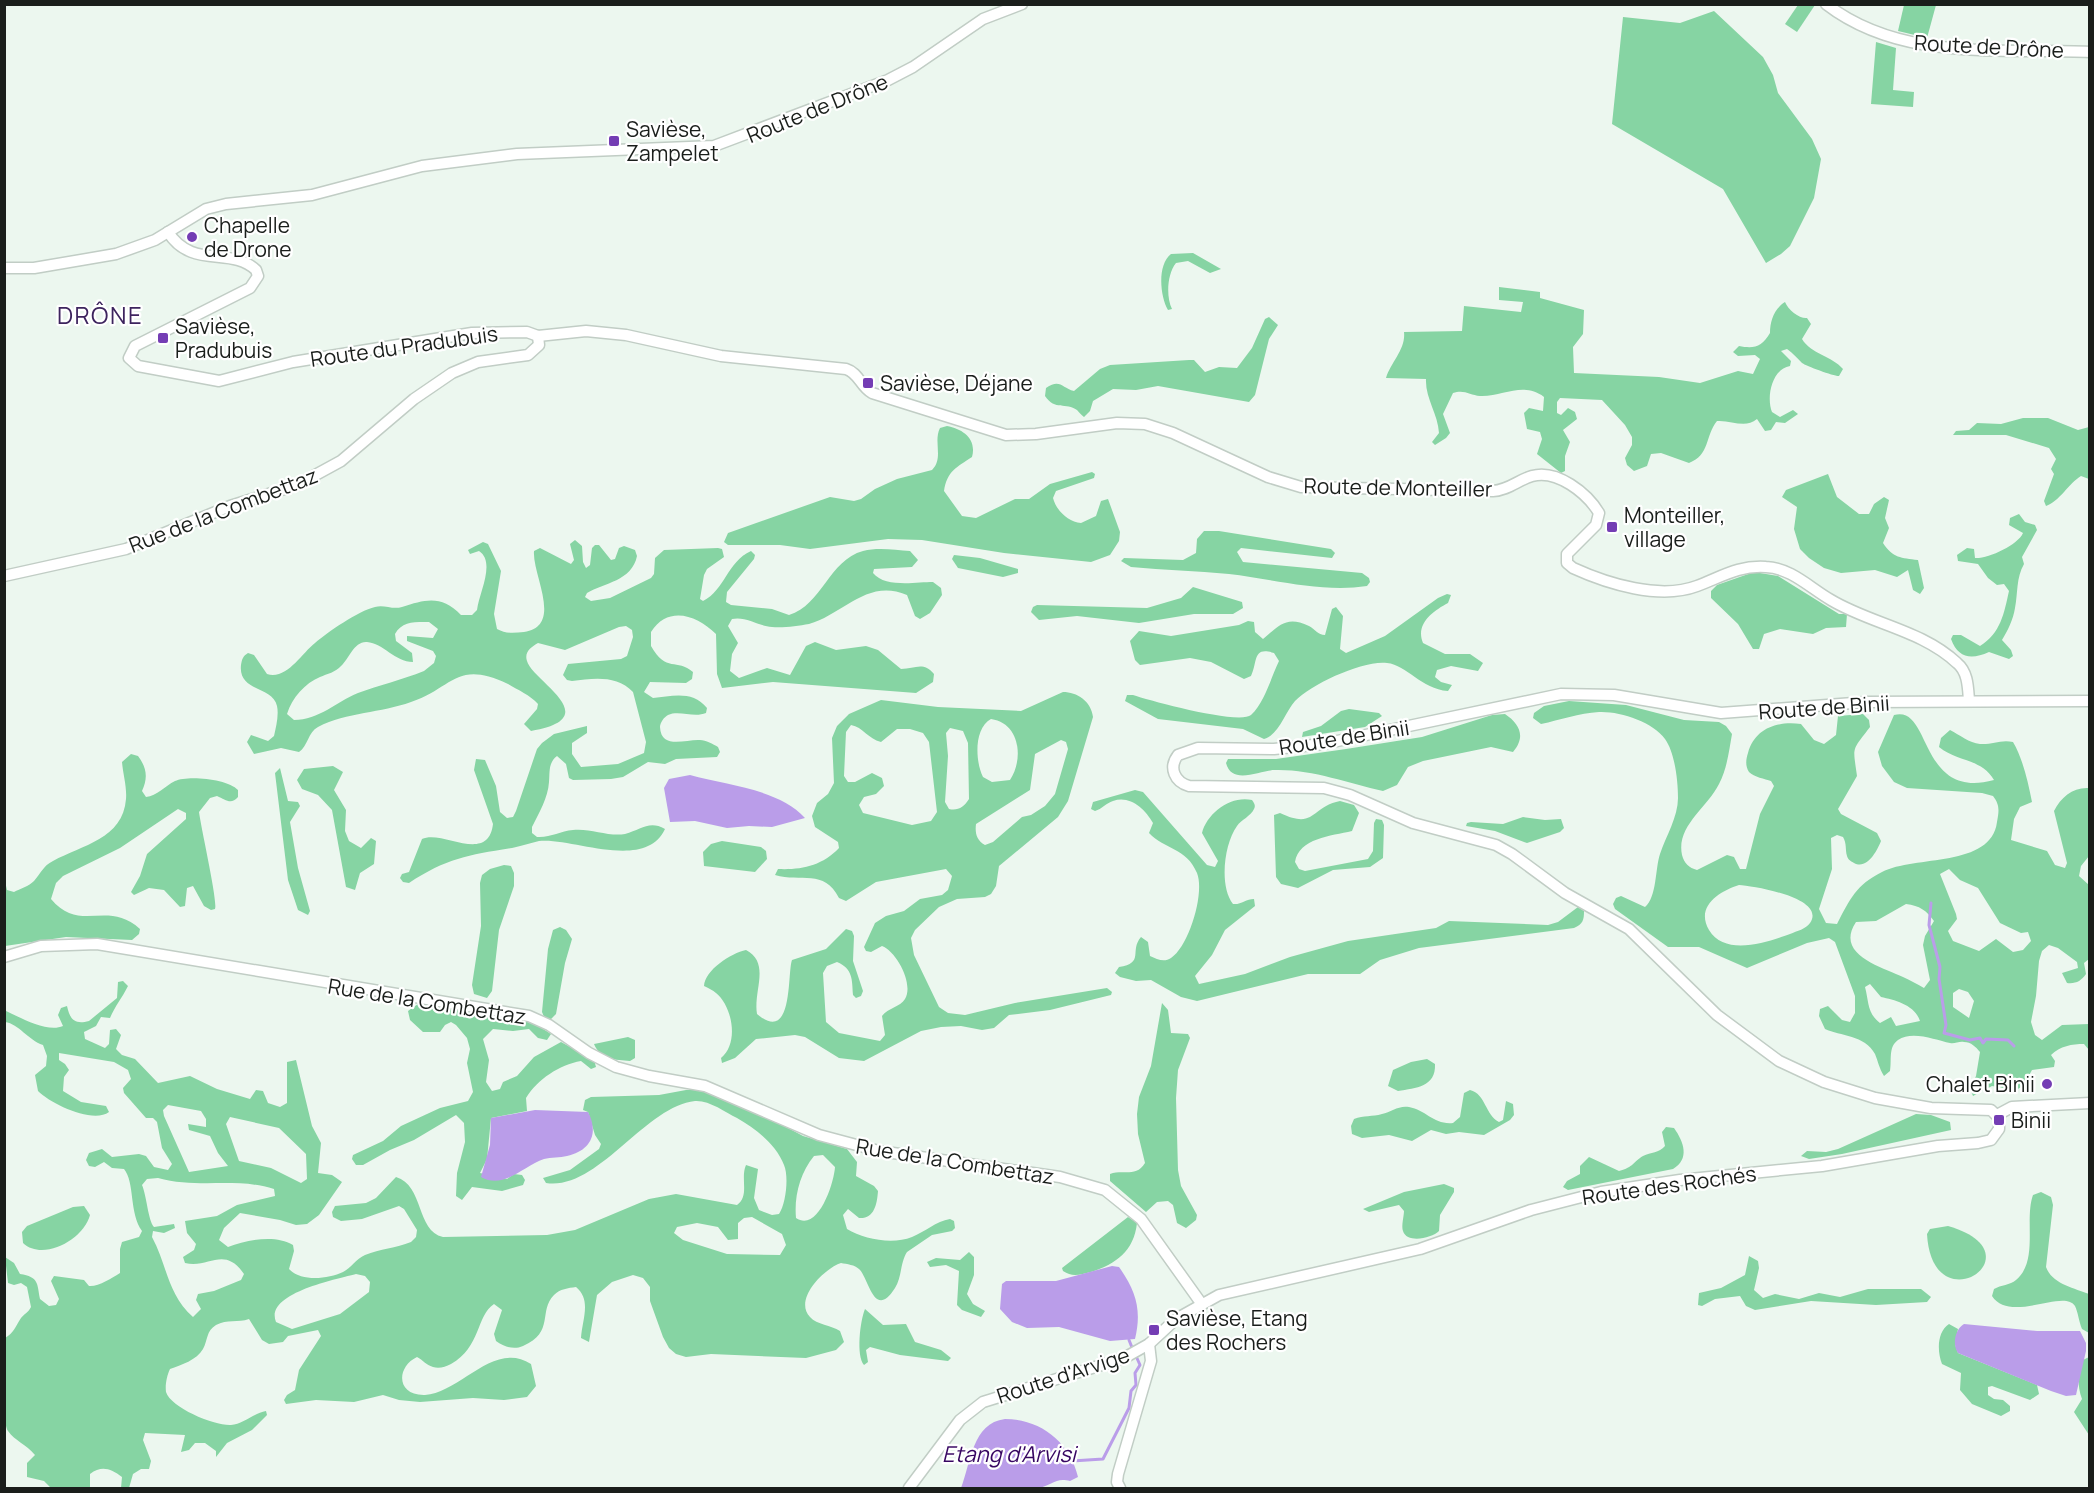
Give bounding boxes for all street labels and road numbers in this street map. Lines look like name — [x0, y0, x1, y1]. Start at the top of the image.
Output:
street label: Route de Drône — [1913, 28, 2065, 64]
street label: Route de Drône — [742, 67, 892, 149]
street label: Route du Pradubuis — [308, 319, 500, 373]
street label: Rue de la Combettaz — [125, 461, 321, 559]
street label: Route de Monteiller — [1303, 471, 1493, 503]
street label: Route de Binii — [1757, 688, 1891, 726]
street label: Route de Binii — [1277, 713, 1411, 761]
street label: Rue de la Combettaz — [326, 972, 528, 1030]
street label: Rue de la Combettaz — [854, 1132, 1056, 1190]
street label: Route des Rochés — [1580, 1159, 1758, 1211]
street label: Route d'Arvige — [993, 1340, 1133, 1410]

